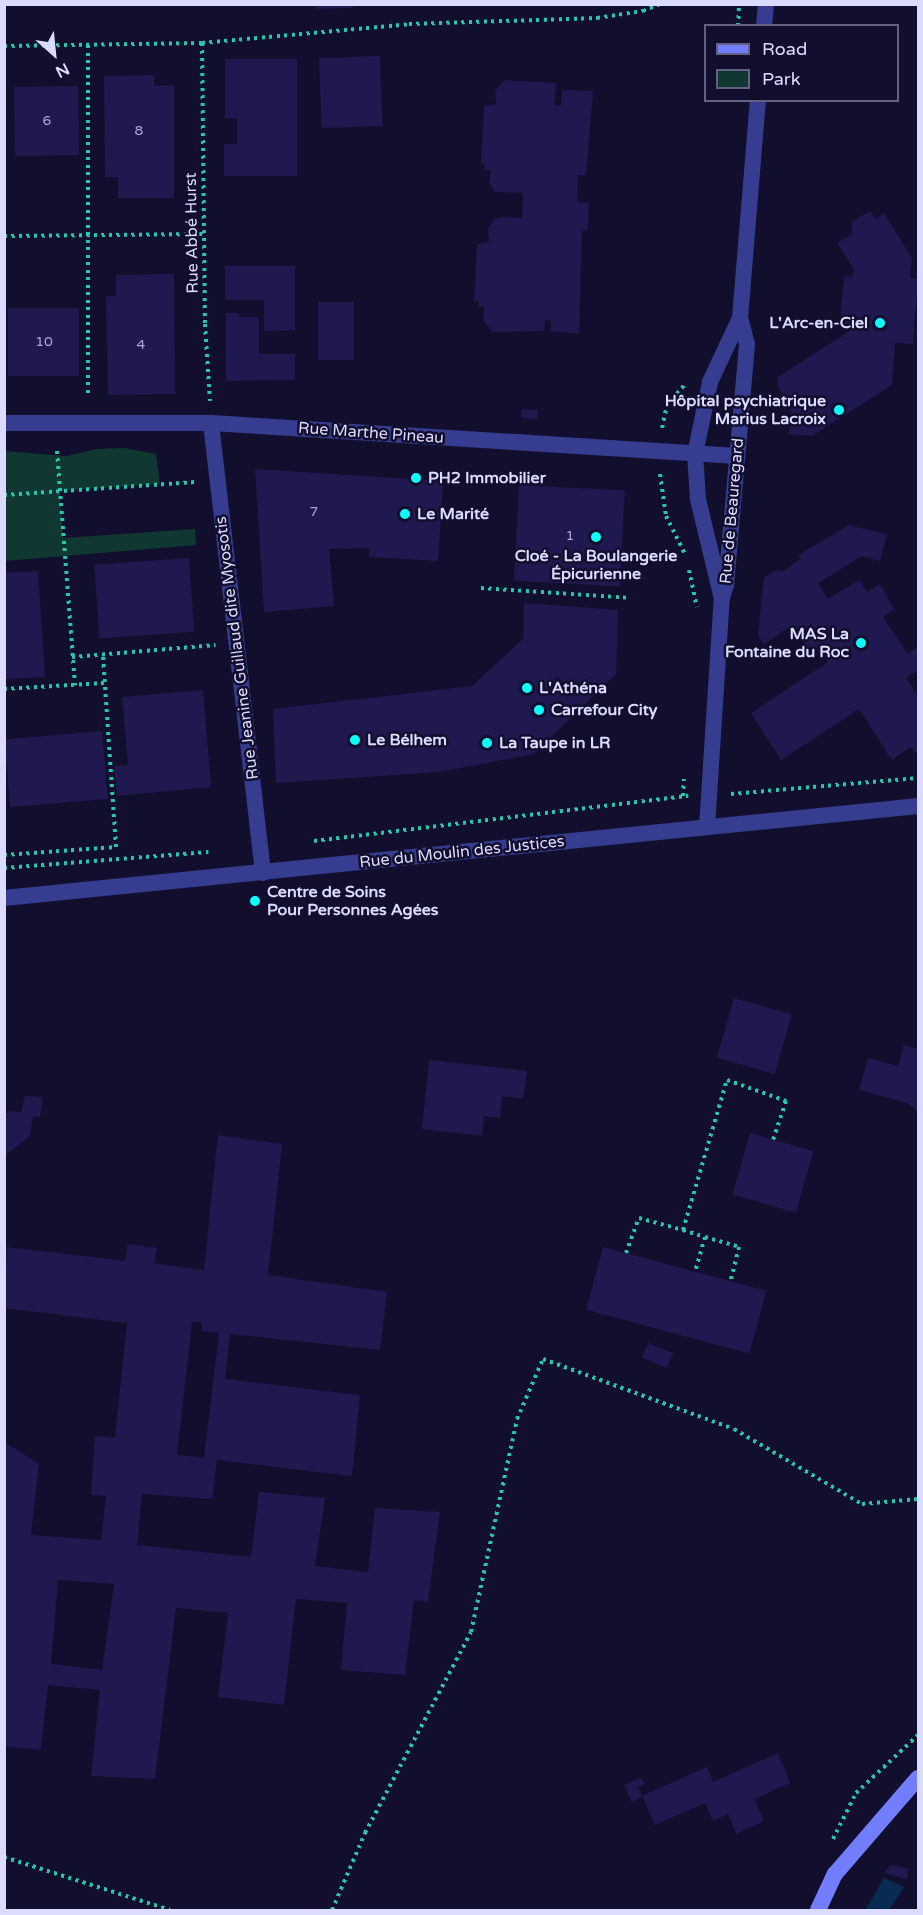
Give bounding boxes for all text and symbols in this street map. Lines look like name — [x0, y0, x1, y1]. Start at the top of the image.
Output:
north arrow — [24, 24, 84, 84]
legend — [704, 24, 899, 102]
text: Road — [762, 38, 807, 60]
text: N — [52, 58, 72, 82]
text: Park — [762, 68, 800, 90]
house number: 6 — [43, 113, 51, 129]
house number: 8 — [135, 123, 143, 139]
street label: Rue Abbé Hurst — [181, 172, 203, 294]
place label: L'Arc-en-Ciel — [769, 313, 868, 333]
marker: L'Arc-en-Ciel — [873, 316, 887, 330]
house number: 10 — [35, 334, 53, 350]
house number: 4 — [137, 337, 145, 353]
place label: Hôpital psychiatrique Marius Lacroix — [665, 391, 826, 429]
marker: Hôpital psychiatrique Marius Lacroix — [830, 401, 848, 419]
street label: Rue Marthe Pineau — [297, 418, 445, 448]
street label: Rue de Beauregard — [716, 437, 748, 585]
place label: PH2 Immobilier — [428, 468, 546, 488]
marker: PH2 Immobilier — [409, 471, 423, 485]
house number: 7 — [310, 504, 318, 520]
place label: Le Marité — [417, 504, 489, 524]
marker: Le Marité — [398, 507, 412, 521]
street label: Rue Jeanine Guillaud dite Myosotis — [211, 515, 263, 781]
house number: 1 — [566, 528, 574, 544]
marker: Cloé - La Boulangerie Épicurienne — [589, 530, 603, 544]
place label: Cloé - La Boulangerie Épicurienne — [515, 546, 677, 584]
place label: MAS La Fontaine du Roc — [725, 624, 849, 662]
marker: MAS La Fontaine du Roc — [854, 636, 868, 650]
place label: L'Athéna — [539, 678, 607, 698]
marker: L'Athéna — [520, 681, 534, 695]
place label: Carrefour City — [551, 700, 657, 720]
marker: Carrefour City — [532, 703, 546, 717]
place label: Le Bélhem — [367, 730, 447, 750]
marker: Le Bélhem — [348, 733, 362, 747]
place label: La Taupe in LR — [499, 733, 610, 753]
marker: La Taupe in LR — [480, 736, 494, 750]
street label: Rue du Moulin des Justices — [359, 832, 565, 872]
place label: Centre de Soins Pour Personnes Agées — [267, 882, 438, 920]
marker: Centre de Soins Pour Personnes Agées — [248, 894, 262, 908]

